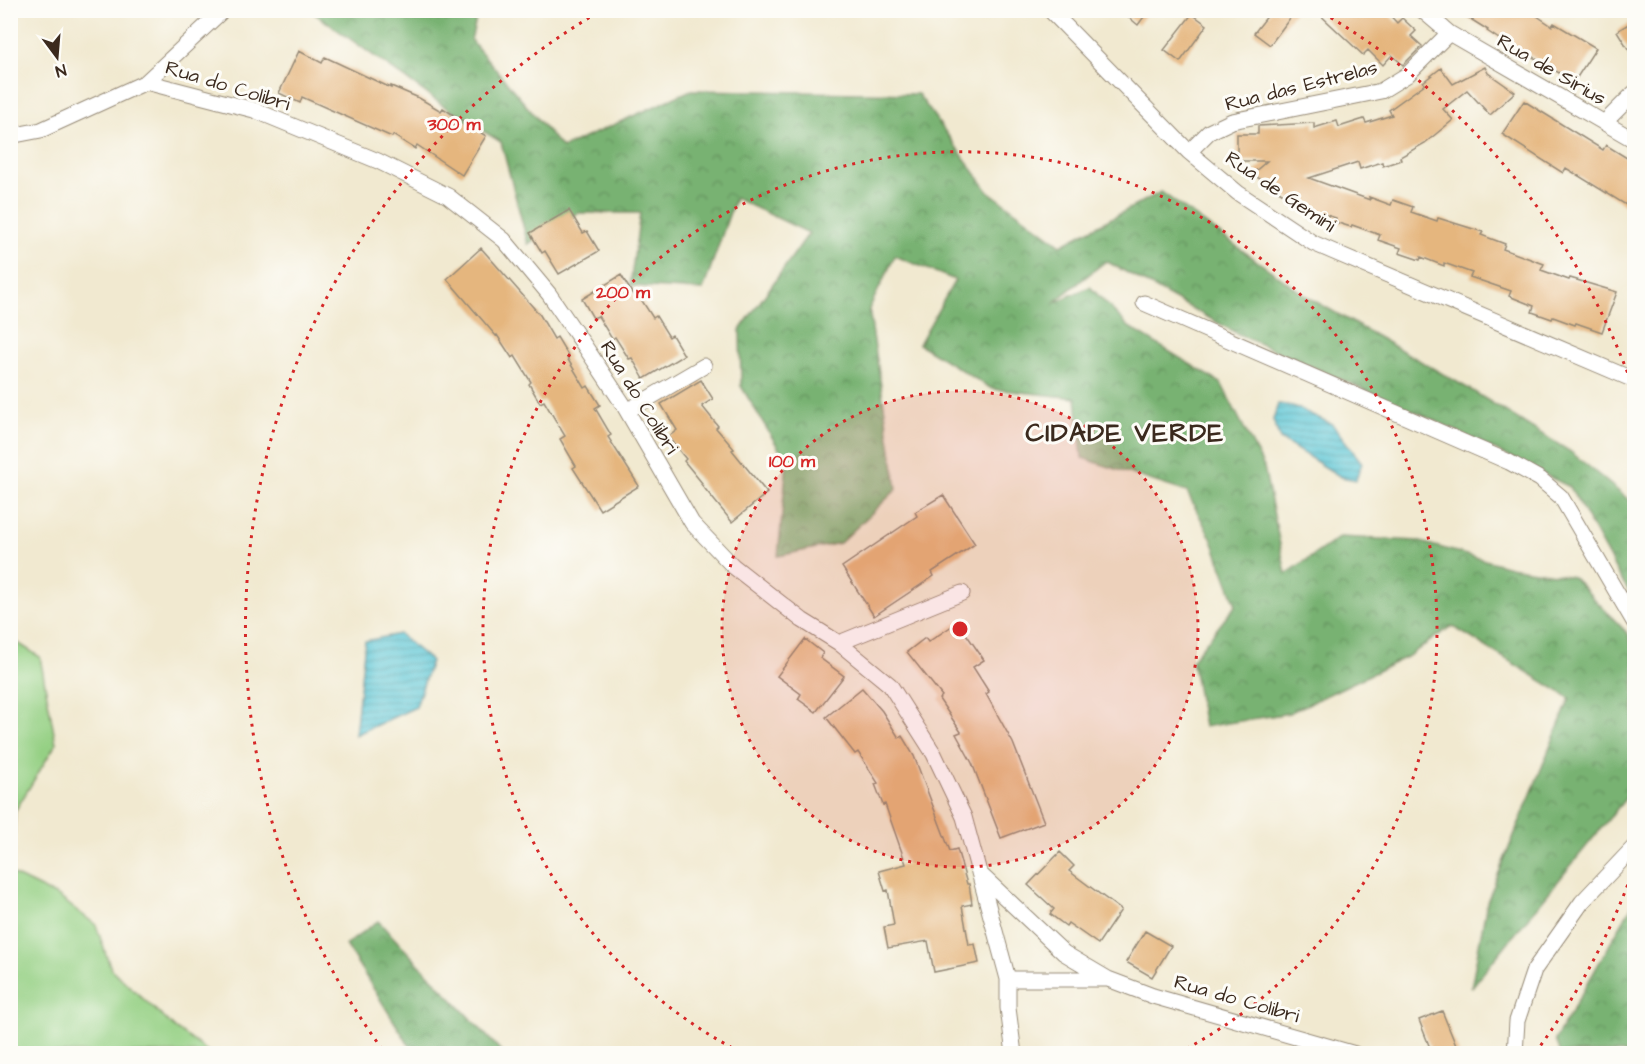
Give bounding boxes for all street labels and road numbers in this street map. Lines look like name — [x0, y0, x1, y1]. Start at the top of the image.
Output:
street label: Rua de Sirius — [1492, 27, 1611, 112]
street label: Rua das Estrelas — [1222, 53, 1380, 118]
street label: Rua do Colibri — [162, 54, 293, 118]
street label: Rua de Gemini — [1220, 144, 1341, 239]
street label: Rua do Colibri — [593, 335, 685, 460]
street label: Rua do Colibri — [1171, 968, 1303, 1030]

